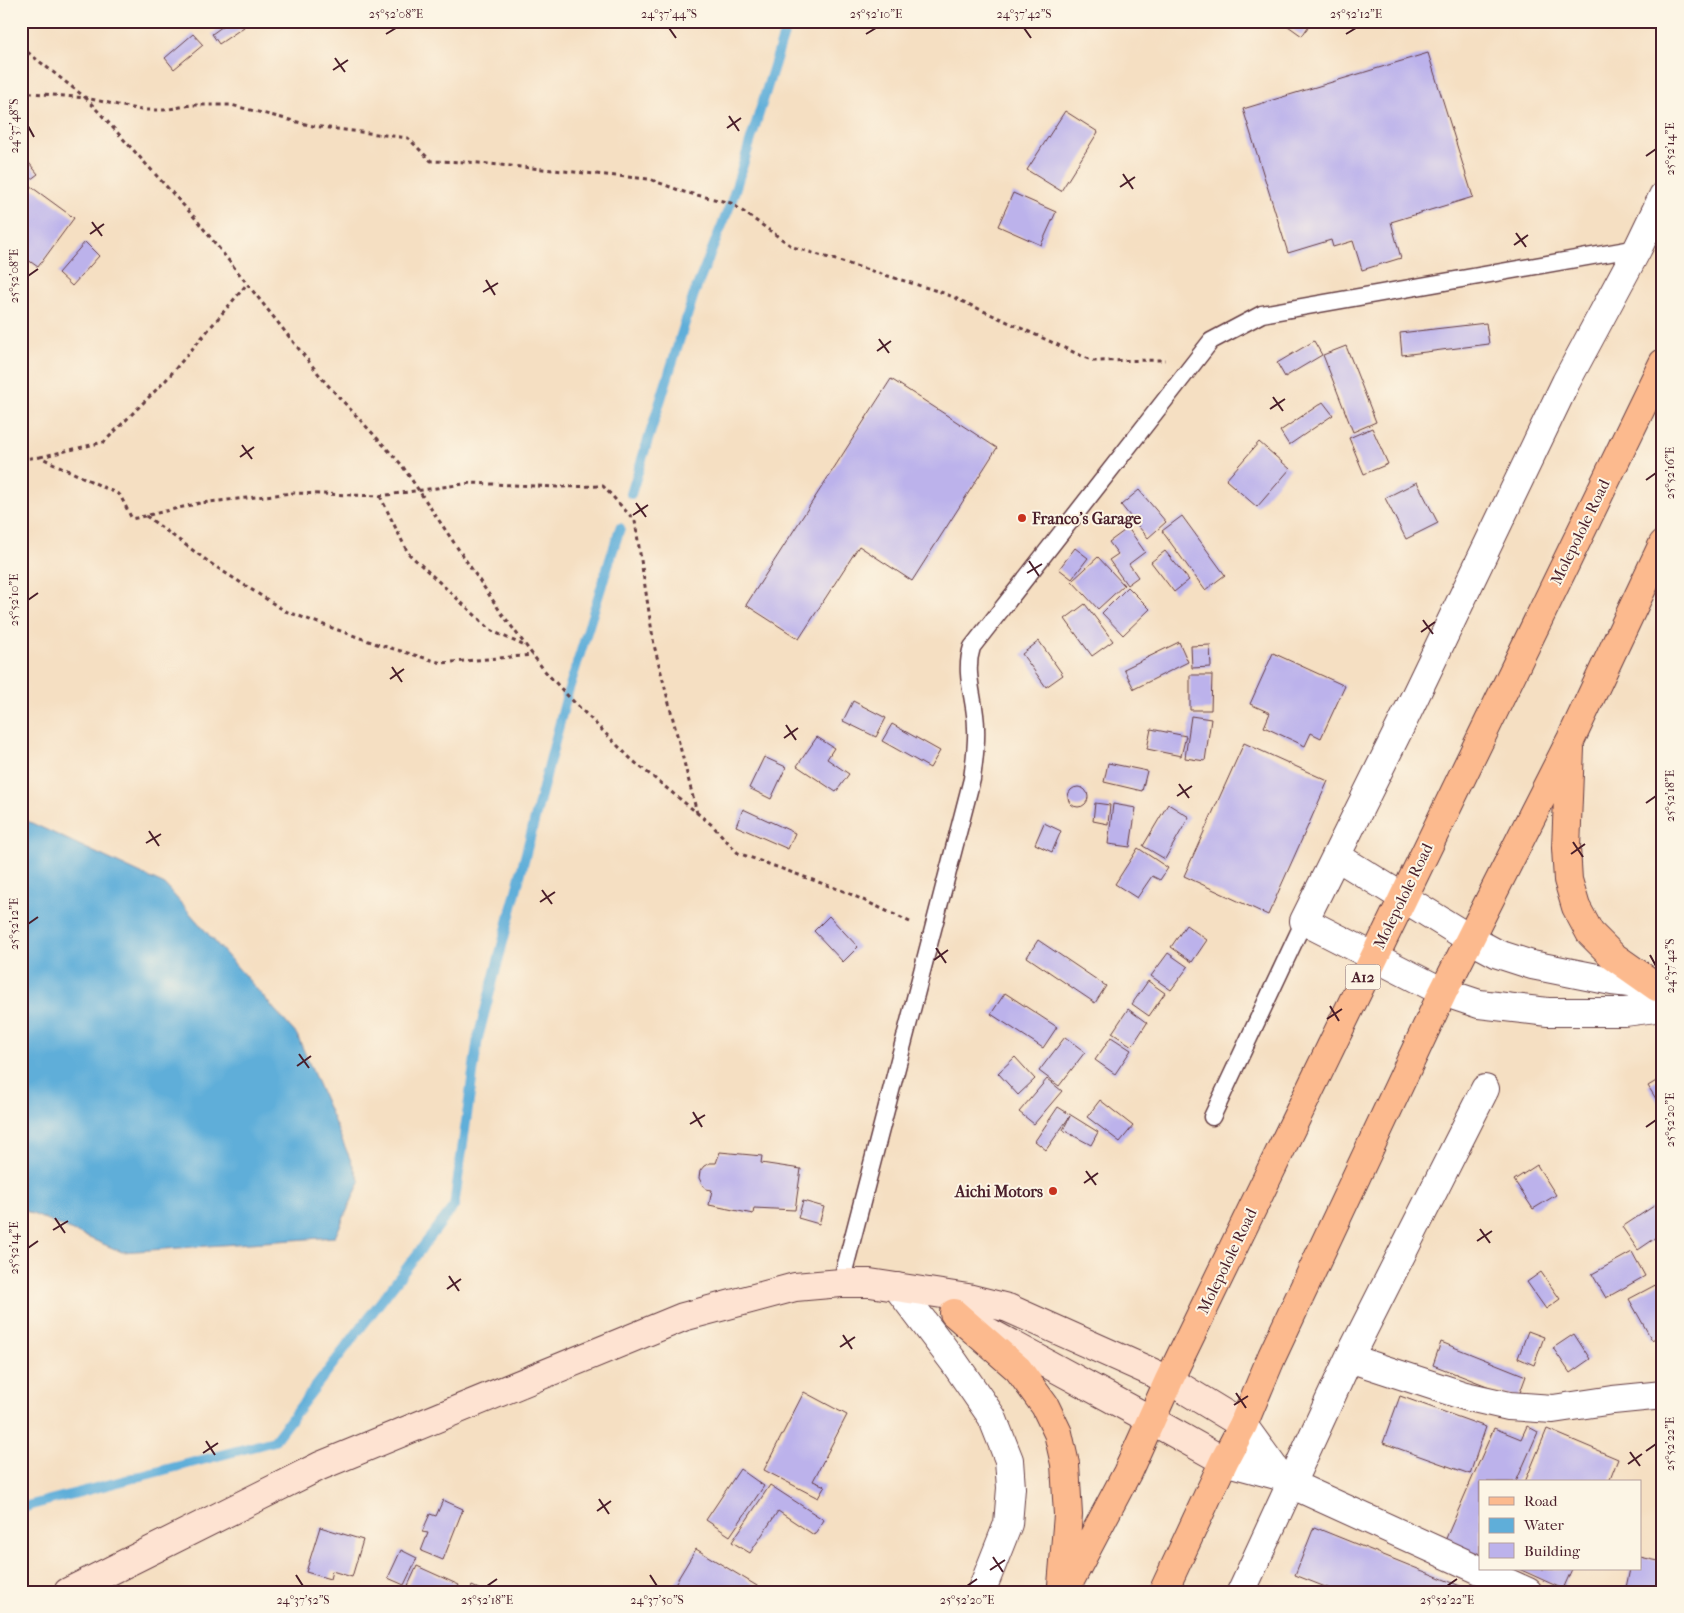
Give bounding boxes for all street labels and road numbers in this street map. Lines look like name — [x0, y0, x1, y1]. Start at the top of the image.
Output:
street label: Molepolole Road — [1546, 476, 1614, 588]
street label: Molepolole Road — [1369, 840, 1437, 952]
road number: A12 — [1346, 964, 1380, 990]
street label: Molepolole Road — [1193, 1205, 1261, 1317]

